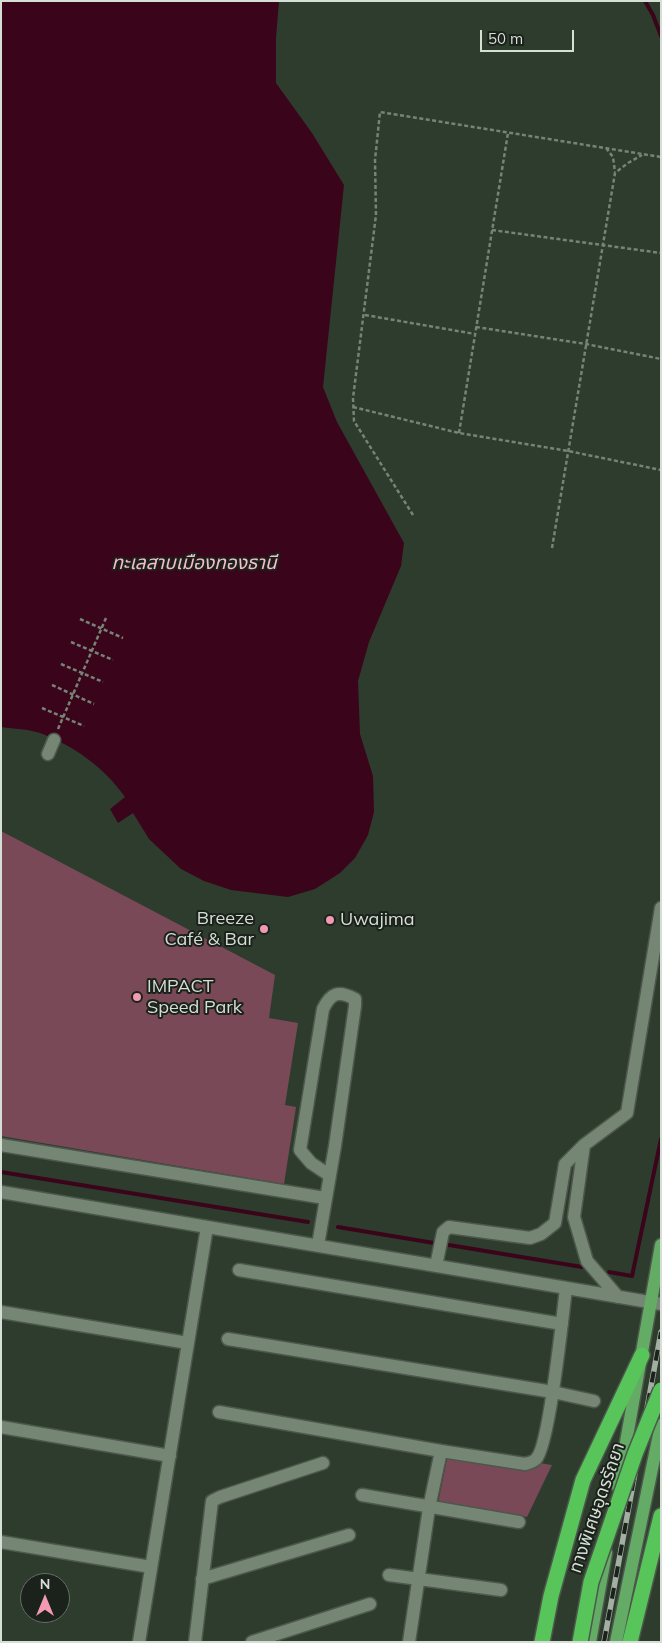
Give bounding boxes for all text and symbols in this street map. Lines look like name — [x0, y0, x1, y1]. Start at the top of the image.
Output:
scale bar — [482, 20, 576, 52]
text: 50 m — [488, 29, 523, 48]
water label: ทะเลสาบเมืองทองธานี — [111, 552, 277, 574]
place label: Breeze Café & Bar — [165, 908, 254, 951]
place label: Uwajima — [340, 909, 415, 931]
marker: Uwajima — [324, 914, 336, 926]
marker: Breeze Café & Bar — [258, 923, 270, 935]
place label: IMPACT Speed Park — [147, 976, 242, 1019]
marker: IMPACT Speed Park — [131, 991, 143, 1003]
street label: ทางพิเศษอุดรรัถยา — [565, 1440, 629, 1576]
north arrow — [20, 1573, 70, 1623]
text: N — [40, 1575, 50, 1593]

